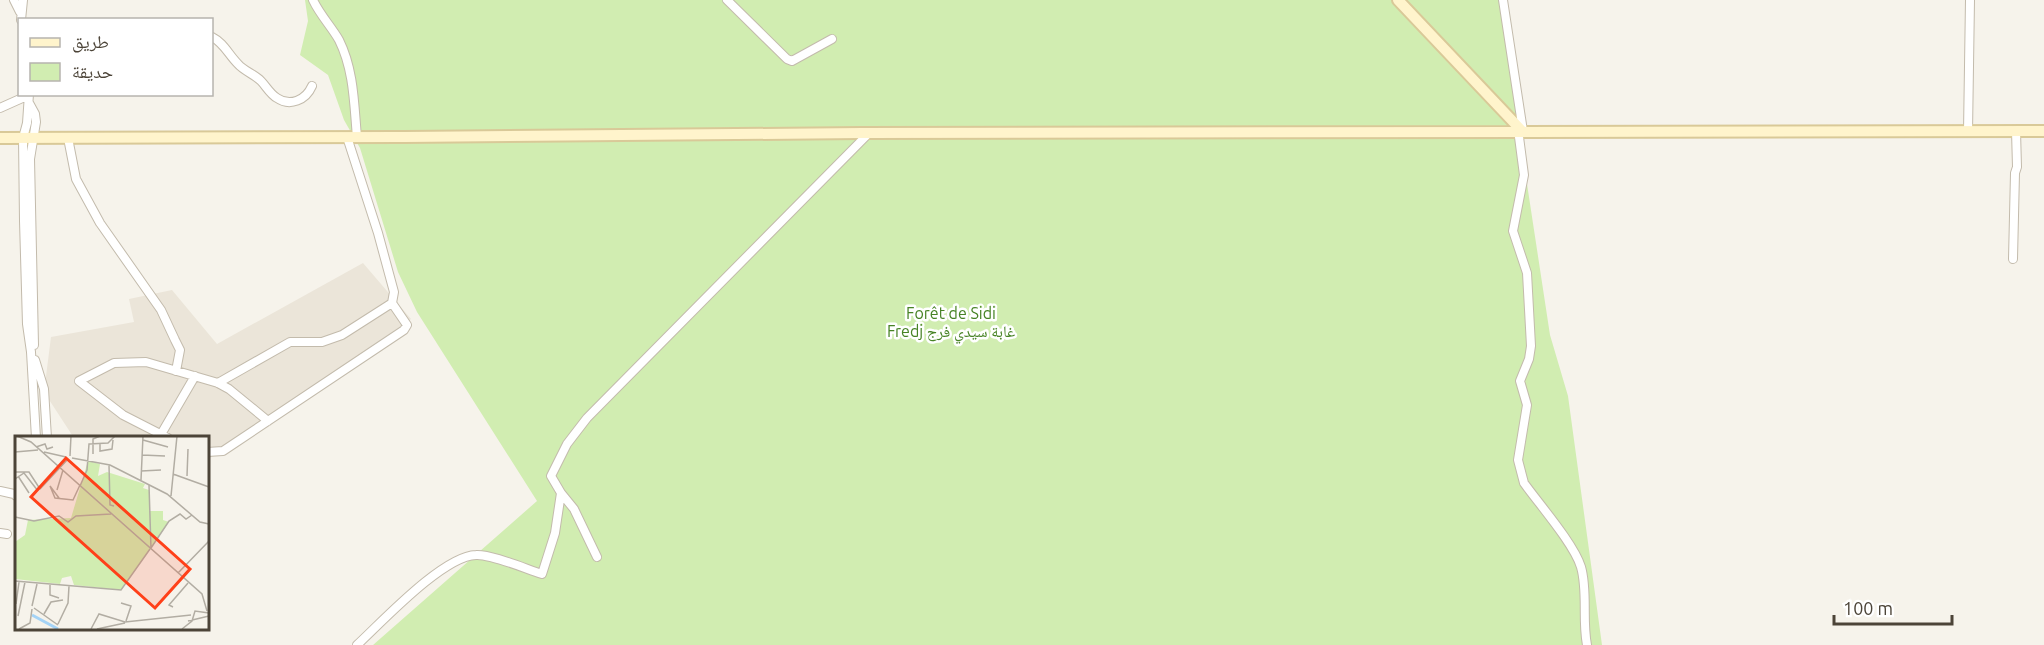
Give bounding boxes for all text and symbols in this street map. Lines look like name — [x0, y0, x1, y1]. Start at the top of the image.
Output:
legend — [18, 18, 213, 96]
text: طريق — [72, 31, 109, 53]
text: حديقة — [72, 61, 113, 82]
park label: Forêt de Sidi Fredj غابة سيدي فرج — [887, 304, 1015, 344]
inset map — [15, 436, 208, 630]
scale bar — [1834, 588, 1952, 626]
text: 100 m — [1843, 598, 1893, 618]

